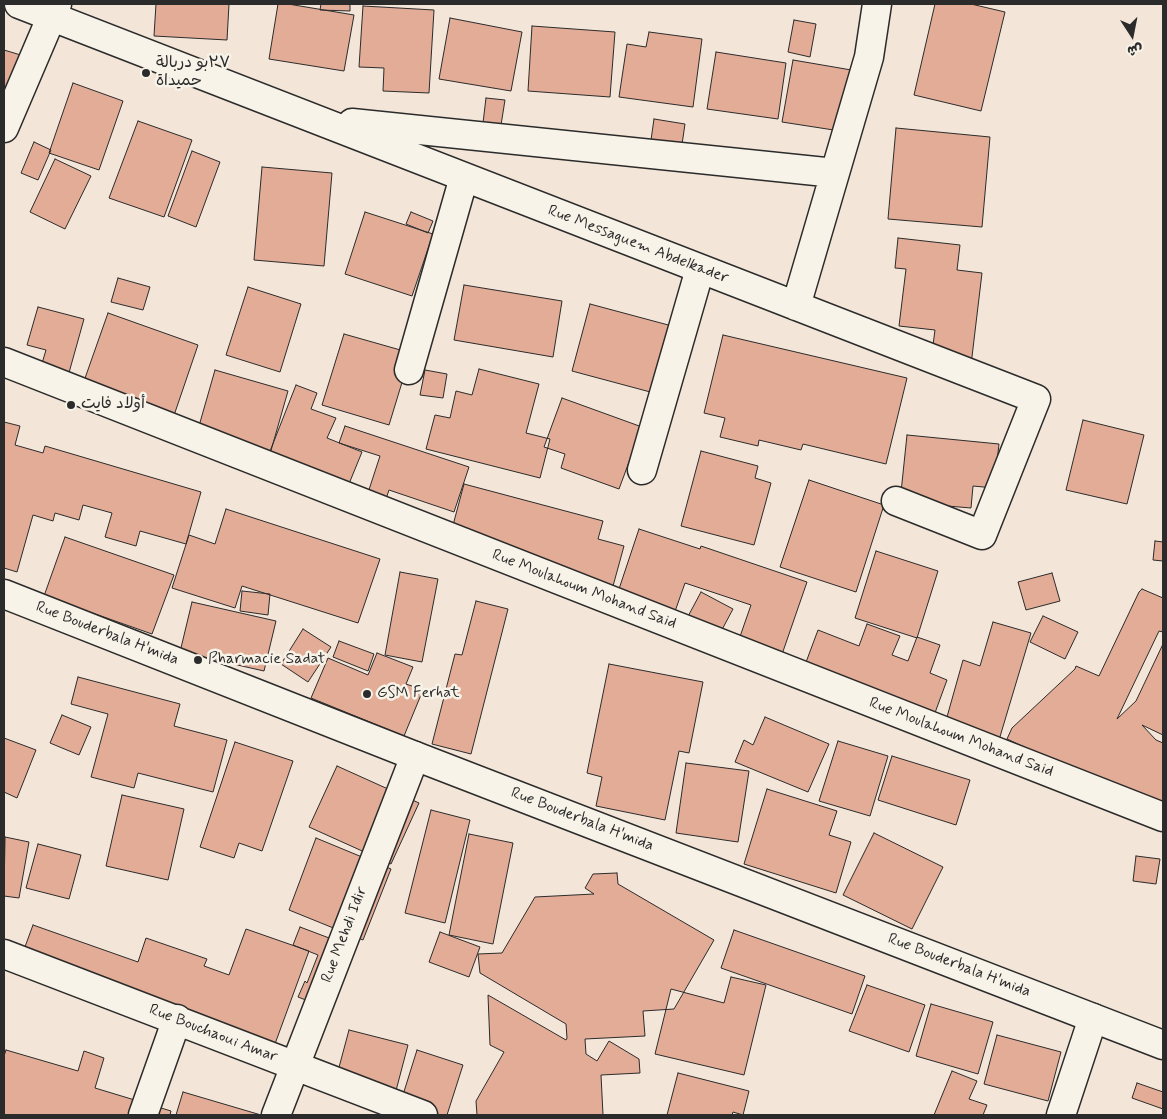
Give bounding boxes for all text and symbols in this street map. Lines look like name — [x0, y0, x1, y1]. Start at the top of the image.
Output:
north arrow — [1107, 10, 1157, 60]
text: ش — [1126, 39, 1144, 60]
place label: ٣٧بو دربالة حميداة — [156, 54, 230, 92]
marker: ٣٧بو دربالة حميداة — [140, 67, 152, 79]
street label: Rue Messaguem Abdelkader — [545, 202, 731, 288]
place label: أولاد فايت — [81, 395, 145, 415]
marker: أولاد فايت — [65, 399, 77, 411]
street label: Rue Moulahoum Mohand Said — [489, 546, 679, 634]
street label: Rue Bouderbala H'mida — [33, 598, 181, 670]
place label: Pharmacie Sadat — [208, 650, 325, 670]
marker: Pharmacie Sadat — [192, 654, 204, 666]
place label: GSM Ferhat — [377, 684, 460, 704]
marker: GSM Ferhat — [361, 688, 373, 700]
street label: Rue Moulahoum Mohand Said — [866, 694, 1056, 782]
street label: Rue Bouderbala H'mida — [508, 784, 656, 856]
street label: Rue Mehdi Idir — [318, 884, 372, 986]
street label: Rue Bouderbala H'mida — [885, 930, 1033, 1002]
street label: Rue Bouchaoui Amar — [146, 1001, 280, 1067]

